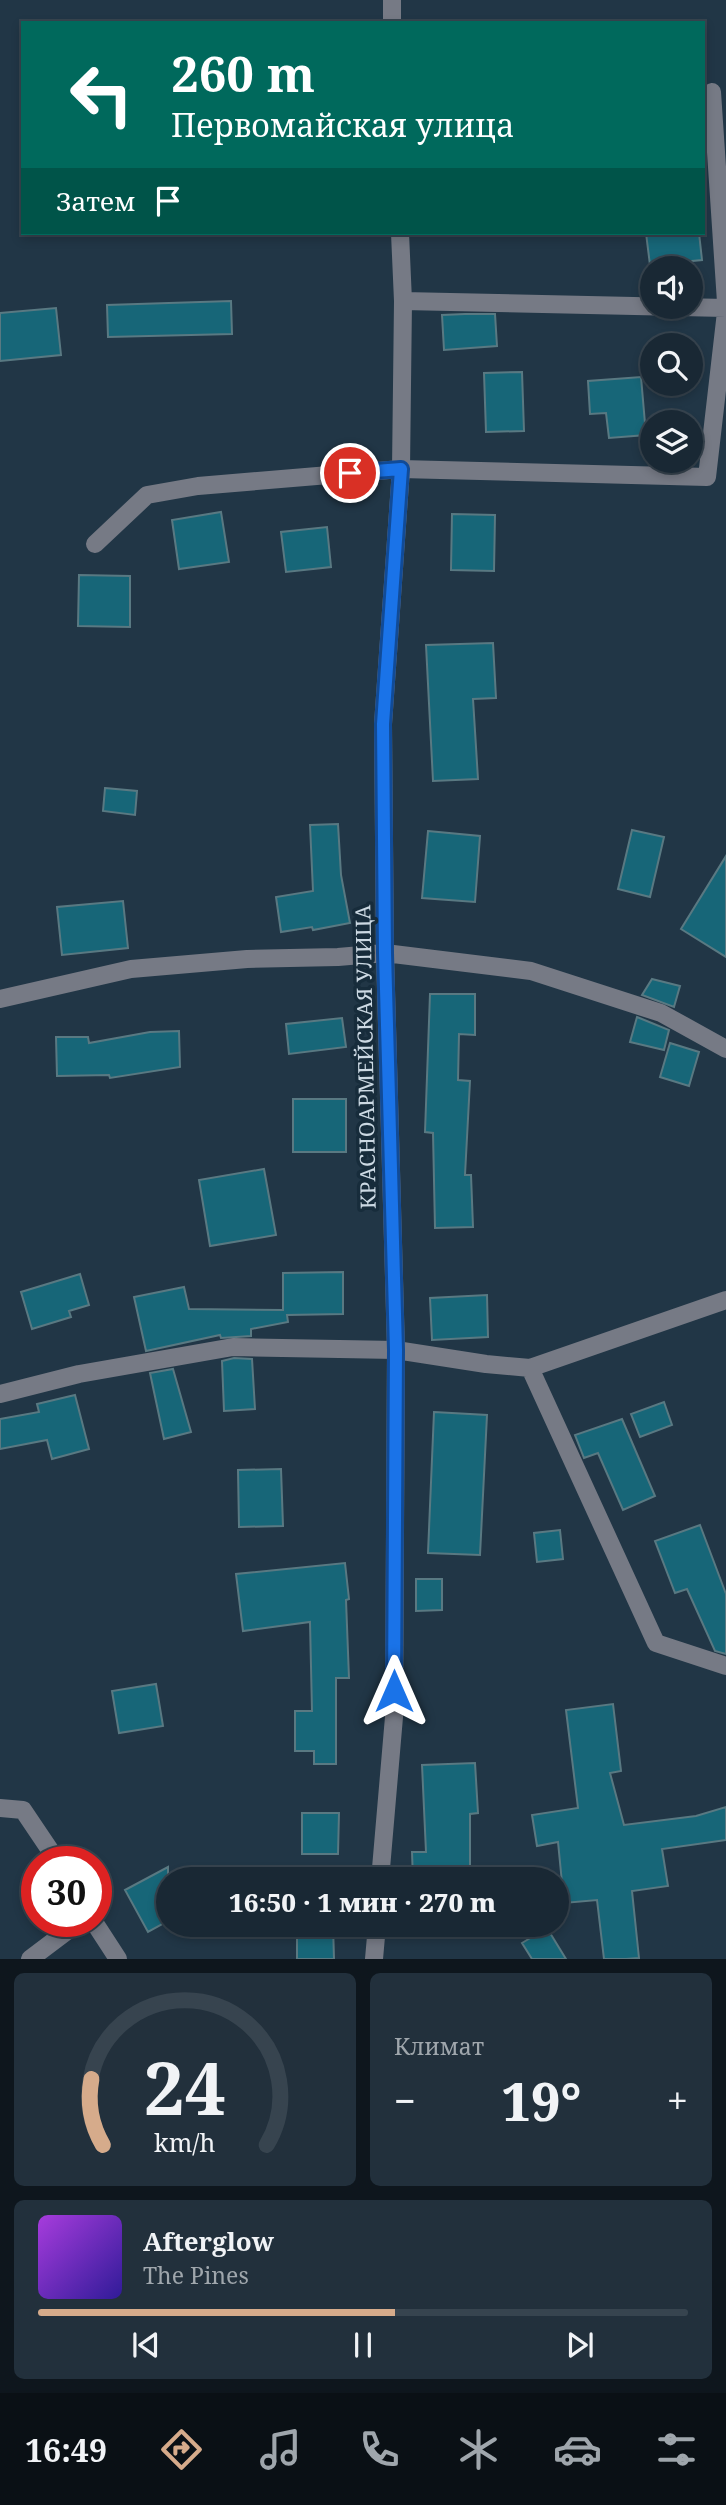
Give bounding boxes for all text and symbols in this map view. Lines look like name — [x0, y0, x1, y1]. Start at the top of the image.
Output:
text: 260 m — [171, 40, 315, 106]
icon: left — [56, 49, 147, 140]
text: Первомайская улица — [171, 103, 514, 146]
icon: arrive — [149, 182, 187, 220]
text: Затем — [56, 183, 135, 219]
map controls — [640, 256, 703, 473]
button: sound — [640, 256, 703, 319]
button: search — [640, 333, 703, 396]
button: layers — [640, 410, 703, 473]
pin — [320, 443, 380, 503]
icon: arrive — [331, 454, 369, 492]
street label: КРАСНОАРМЕЙСКАЯ УЛИЦА — [348, 904, 382, 1209]
position arrow — [357, 1654, 431, 1728]
speed limit sign: 30 — [21, 1846, 112, 1937]
text: 16:50 · 1 мин · 270 m — [229, 1884, 496, 1920]
text: Климат — [394, 2030, 484, 2062]
text: 24 — [144, 2038, 226, 2137]
text: 19° — [501, 2065, 581, 2136]
text: − — [394, 2074, 416, 2126]
text: + — [667, 2074, 688, 2126]
text: km/h — [154, 2125, 216, 2159]
text: Afterglow — [143, 2223, 274, 2259]
text: The Pines — [143, 2259, 249, 2291]
icon: previous — [127, 2326, 165, 2364]
icon: pause — [344, 2326, 382, 2364]
icon: next — [561, 2326, 599, 2364]
icon: directions — [157, 2425, 206, 2474]
icon: music — [256, 2425, 305, 2474]
icon: phone — [355, 2425, 404, 2474]
icon: climate — [454, 2425, 503, 2474]
icon: car — [553, 2425, 602, 2474]
icon: filters — [652, 2425, 701, 2474]
text: 16:49 — [25, 2428, 107, 2471]

